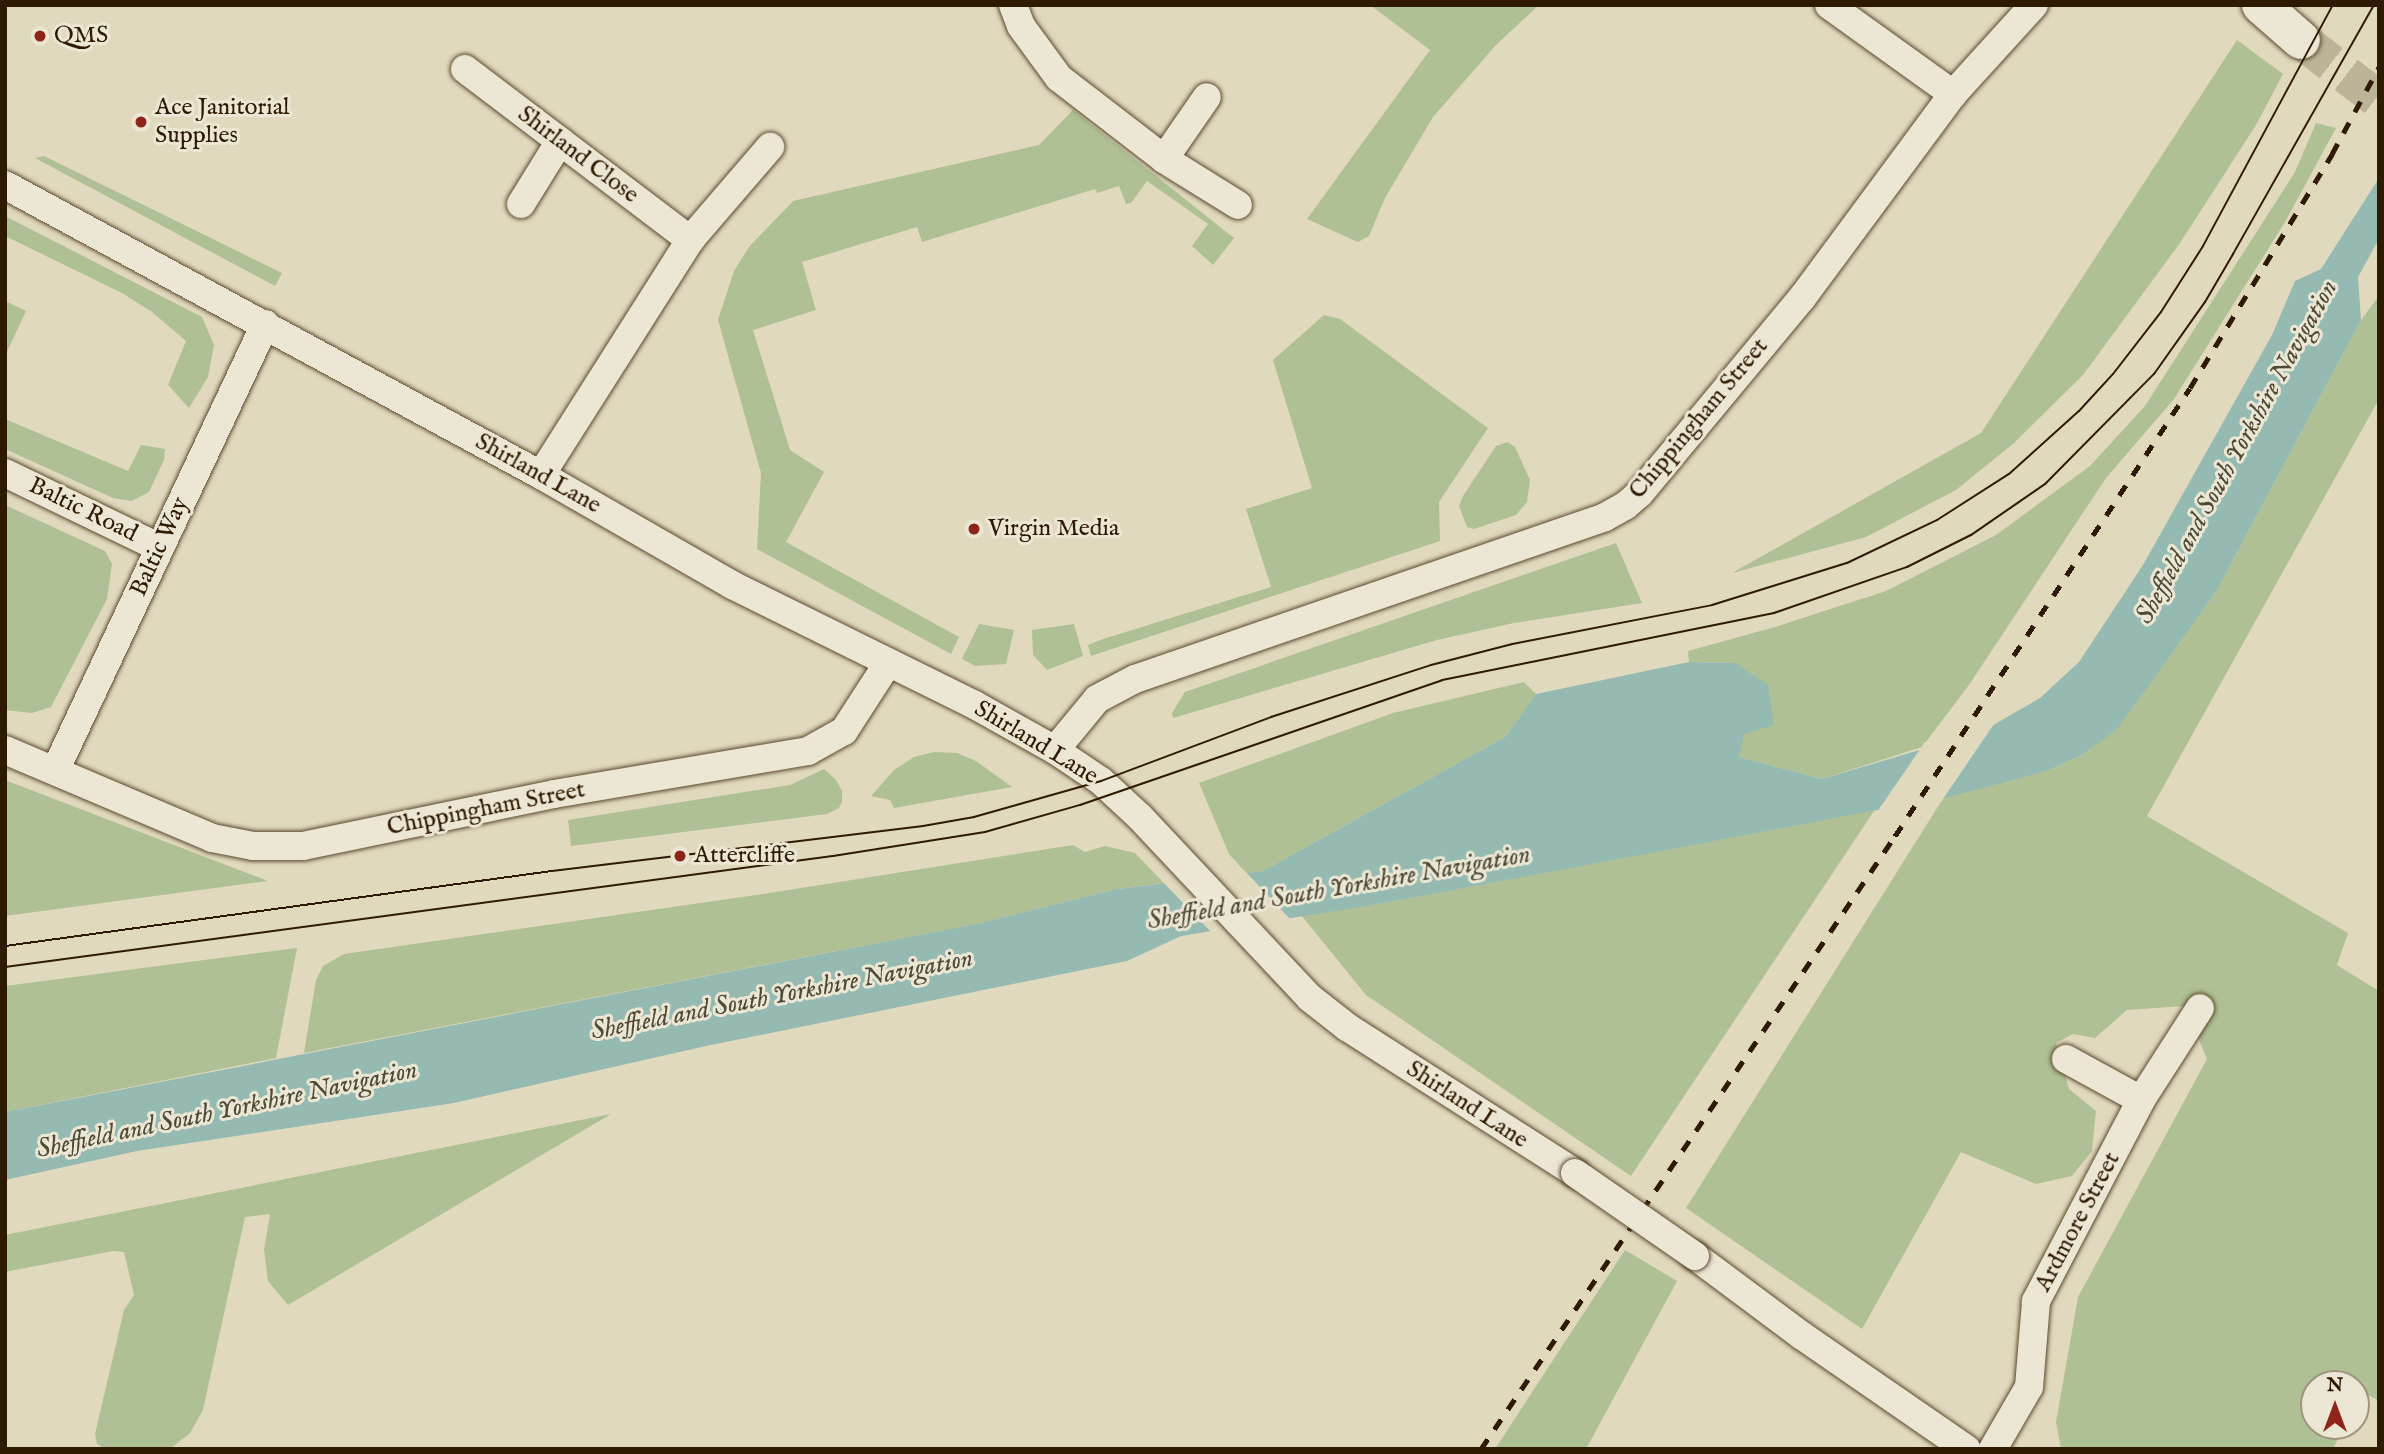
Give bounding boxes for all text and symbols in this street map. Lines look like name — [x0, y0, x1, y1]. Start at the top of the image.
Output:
place label: QMS — [54, 22, 108, 50]
marker: QMS — [32, 28, 48, 44]
place label: Ace Janitorial Supplies — [155, 94, 290, 150]
street label: Shirland Close — [512, 100, 644, 210]
marker: Ace Janitorial Supplies — [133, 114, 149, 130]
water label: Sheffield and South Yorkshire Navigation — [2129, 275, 2345, 629]
street label: Chippingham Street — [1623, 333, 1775, 505]
street label: Shirland Lane — [470, 428, 606, 520]
street label: Baltic Road — [24, 471, 142, 549]
street label: Baltic Way — [124, 493, 196, 601]
place label: Virgin Media — [988, 515, 1119, 543]
marker: Virgin Media — [966, 521, 982, 537]
street label: Shirland Lane — [969, 695, 1103, 791]
street label: Chippingham Street — [385, 776, 587, 842]
water label: Sheffield and South Yorkshire Navigation — [1145, 839, 1533, 937]
place label: Attercliffe — [694, 842, 795, 870]
marker: Attercliffe — [672, 848, 688, 864]
water label: Sheffield and South Yorkshire Navigation — [588, 943, 976, 1047]
water label: Sheffield and South Yorkshire Navigation — [34, 1054, 420, 1166]
street label: Shirland Lane — [1401, 1055, 1533, 1155]
street label: Ardmore Street — [2029, 1147, 2127, 1297]
north arrow — [2300, 1370, 2370, 1440]
text: N — [2327, 1374, 2343, 1398]

